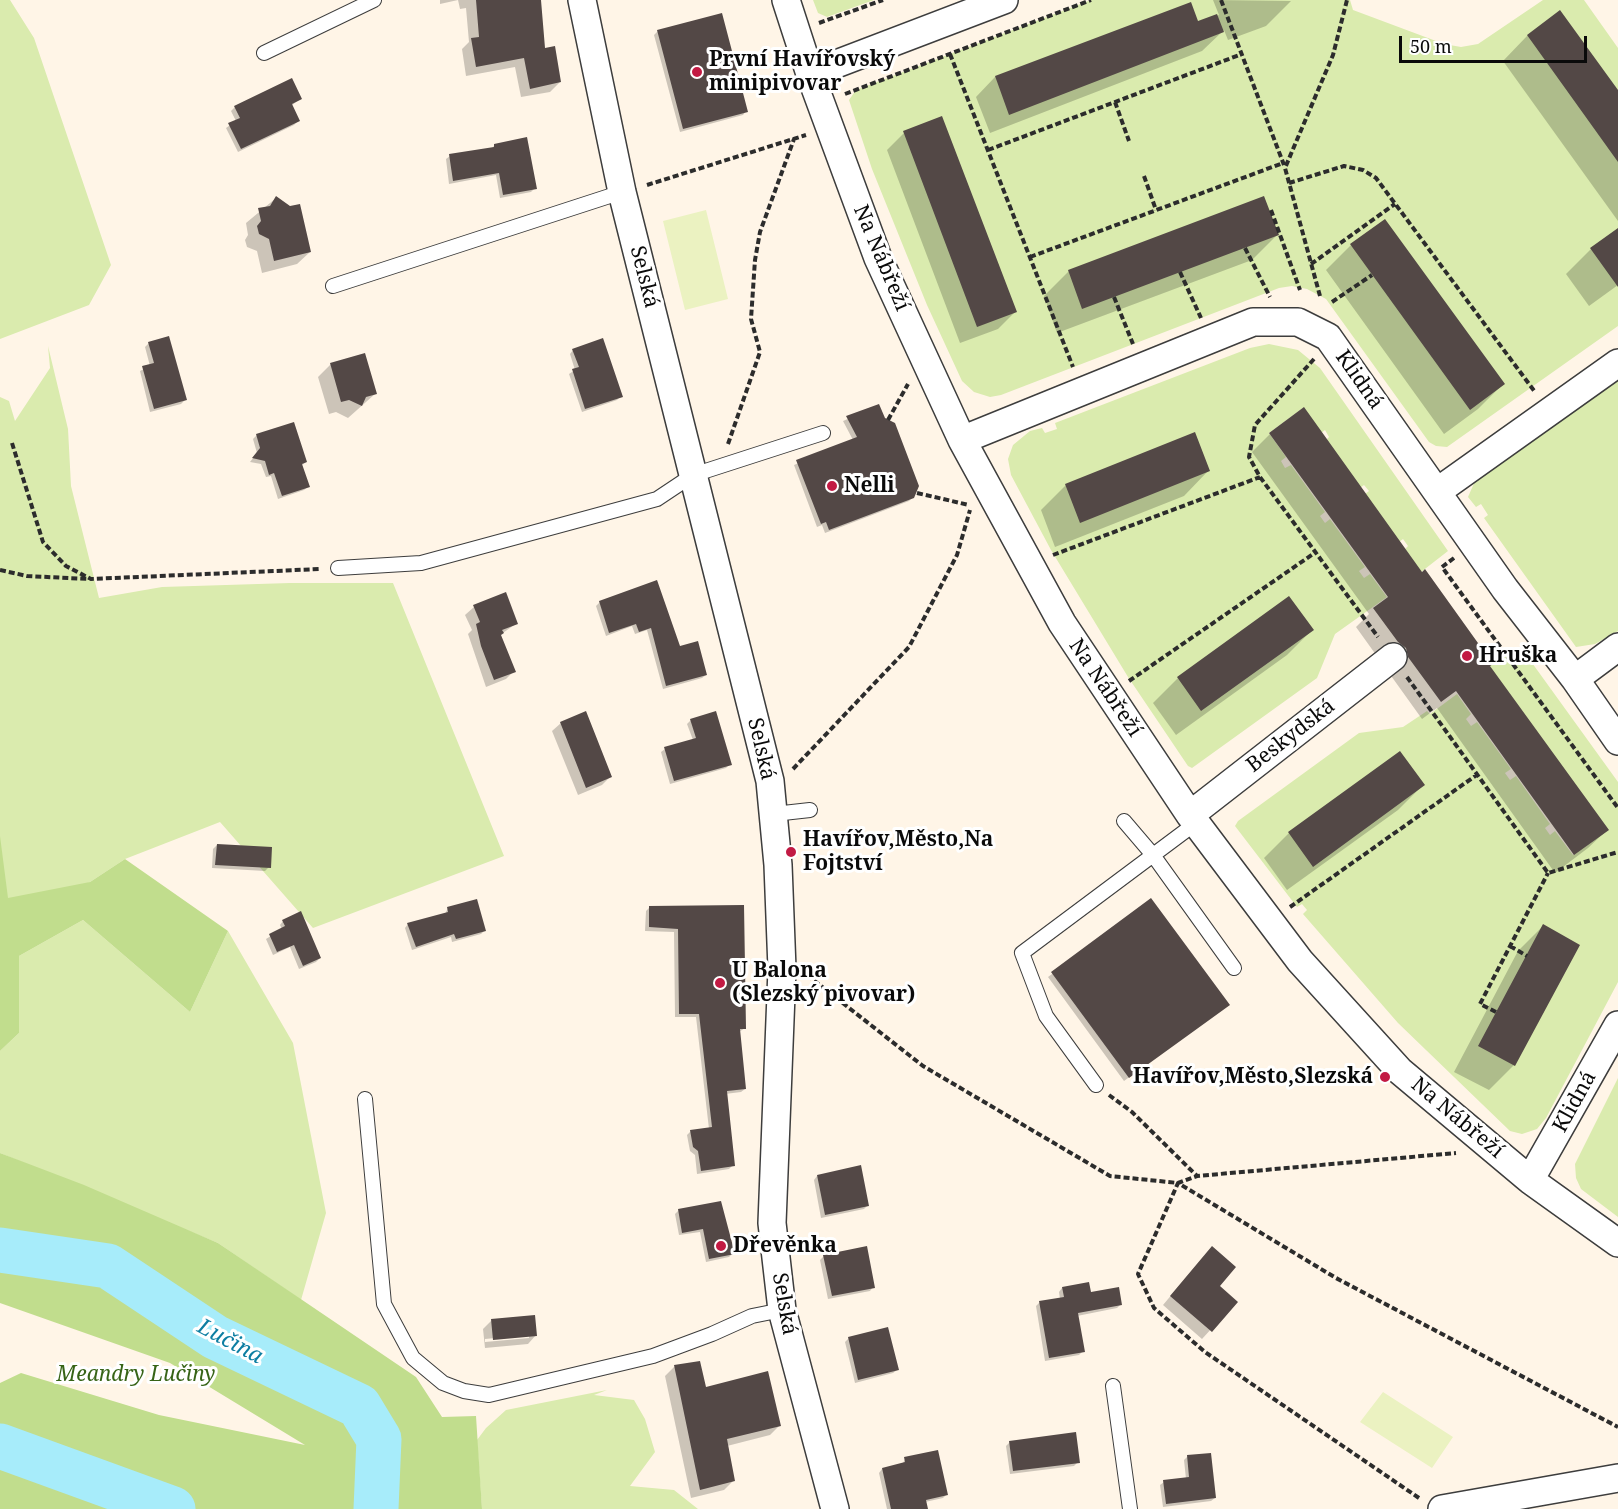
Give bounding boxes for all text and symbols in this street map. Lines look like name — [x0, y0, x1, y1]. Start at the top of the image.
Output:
scale bar — [1402, 24, 1590, 62]
text: 50 m — [1410, 34, 1452, 58]
place label: První Havířovský minipivovar — [709, 47, 895, 97]
marker: První Havířovský minipivovar — [690, 65, 704, 79]
street label: Na Nábřeží — [847, 201, 915, 315]
street label: Selská — [624, 244, 664, 310]
street label: Klidná — [1330, 346, 1388, 414]
place label: Nelli — [844, 473, 895, 499]
marker: Nelli — [825, 479, 839, 493]
street label: Na Nábřeží — [1063, 634, 1147, 742]
place label: Hruška — [1479, 643, 1557, 669]
marker: Hruška — [1460, 649, 1474, 663]
street label: Beskydská — [1242, 694, 1340, 778]
street label: Selská — [742, 716, 780, 782]
place label: Havířov,Město,Na Fojtství — [803, 827, 993, 877]
marker: Havířov,Město,Na Fojtství — [784, 845, 798, 859]
place label: U Balona (Slezský pivovar) — [732, 958, 915, 1008]
marker: U Balona (Slezský pivovar) — [713, 976, 727, 990]
place label: Havířov,Město,Slezská — [1133, 1064, 1373, 1090]
street label: Klidná — [1548, 1067, 1602, 1137]
marker: Havířov,Město,Slezská — [1378, 1070, 1392, 1084]
street label: Na Nábřeží — [1406, 1072, 1508, 1164]
place label: Dřevěnka — [733, 1233, 837, 1259]
marker: Dřevěnka — [714, 1239, 728, 1253]
street label: Selská — [766, 1271, 802, 1337]
water label: Lučina — [193, 1314, 267, 1370]
park label: Meandry Lučiny — [57, 1362, 215, 1388]

